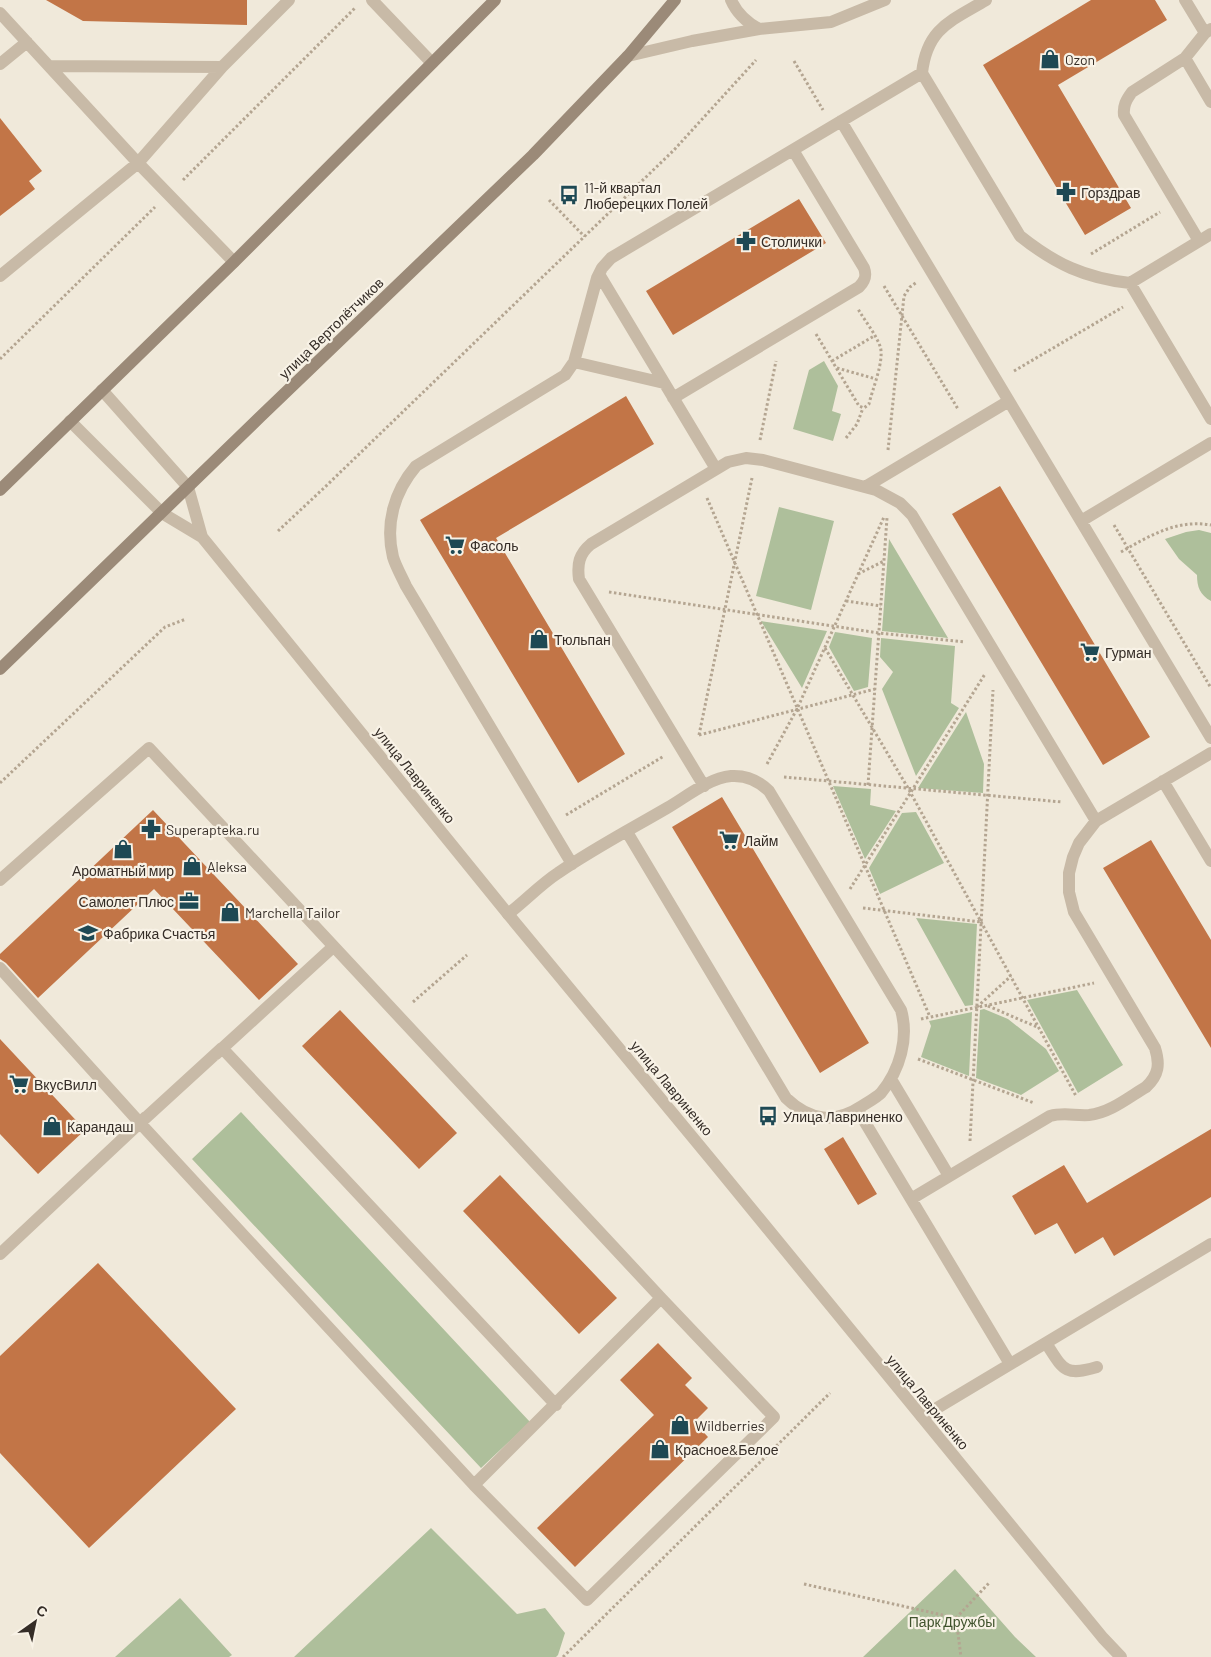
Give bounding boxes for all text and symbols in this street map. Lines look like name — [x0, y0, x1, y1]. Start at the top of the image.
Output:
shop icon: Ozon — [1039, 48, 1061, 70]
place label: Ozon — [1065, 51, 1095, 68]
place label: 11-й квартал Люберецких Полей — [584, 179, 708, 212]
pharmacy icon: Горздрав — [1055, 181, 1077, 203]
bus stop icon: 11-й квартал Люберецких Полей — [558, 184, 580, 206]
place label: Горздрав — [1081, 184, 1140, 201]
pharmacy icon: Столички — [735, 230, 757, 252]
place label: Столички — [761, 233, 822, 250]
street label: улица Вертолётчиков — [275, 274, 387, 382]
supermarket icon: Фасоль — [444, 534, 466, 556]
place label: Фасоль — [470, 537, 519, 554]
shop icon: Тюльпан — [528, 628, 550, 650]
place label: Тюльпан — [554, 631, 611, 648]
supermarket icon: Гурман — [1079, 641, 1101, 663]
place label: Гурман — [1105, 644, 1151, 661]
street label: улица Лавриненко — [371, 724, 459, 827]
pharmacy icon: Superapteka.ru — [140, 818, 162, 840]
place label: Superapteka.ru — [166, 821, 260, 838]
supermarket icon: Лайм — [718, 829, 740, 851]
place label: Лайм — [744, 832, 778, 849]
shop icon: Ароматный мир — [112, 838, 134, 860]
shop icon: Aleksa — [181, 855, 203, 877]
place label: Aleksa — [207, 858, 247, 875]
place label: Ароматный мир — [72, 862, 174, 879]
office icon: Самолет Плюс — [178, 890, 200, 912]
place label: Самолет Плюс — [78, 893, 174, 910]
shop icon: Marchella Tailor — [219, 901, 241, 923]
place label: Marchella Tailor — [245, 904, 340, 921]
school or university icon: Фабрика Счастья — [77, 922, 99, 944]
place label: Фабрика Счастья — [103, 925, 215, 942]
street label: улица Лавриненко — [627, 1037, 717, 1139]
supermarket icon: ВкусВилл — [8, 1073, 30, 1095]
place label: ВкусВилл — [34, 1076, 97, 1093]
bus stop icon: Улица Лавриненко — [757, 1105, 779, 1127]
place label: Улица Лавриненко — [783, 1108, 903, 1125]
shop icon: Карандаш — [41, 1115, 63, 1137]
place label: Карандаш — [67, 1118, 133, 1135]
street label: улица Лавриненко — [883, 1351, 973, 1453]
shop icon: Wildberries — [669, 1414, 691, 1436]
place label: Wildberries — [695, 1417, 765, 1434]
shop icon: Красное&Белое — [649, 1438, 671, 1460]
place label: Красное&Белое — [675, 1441, 779, 1458]
north arrow — [10, 1597, 60, 1647]
text: С — [33, 1601, 51, 1621]
park label: Парк Дружбы — [909, 1613, 995, 1630]

